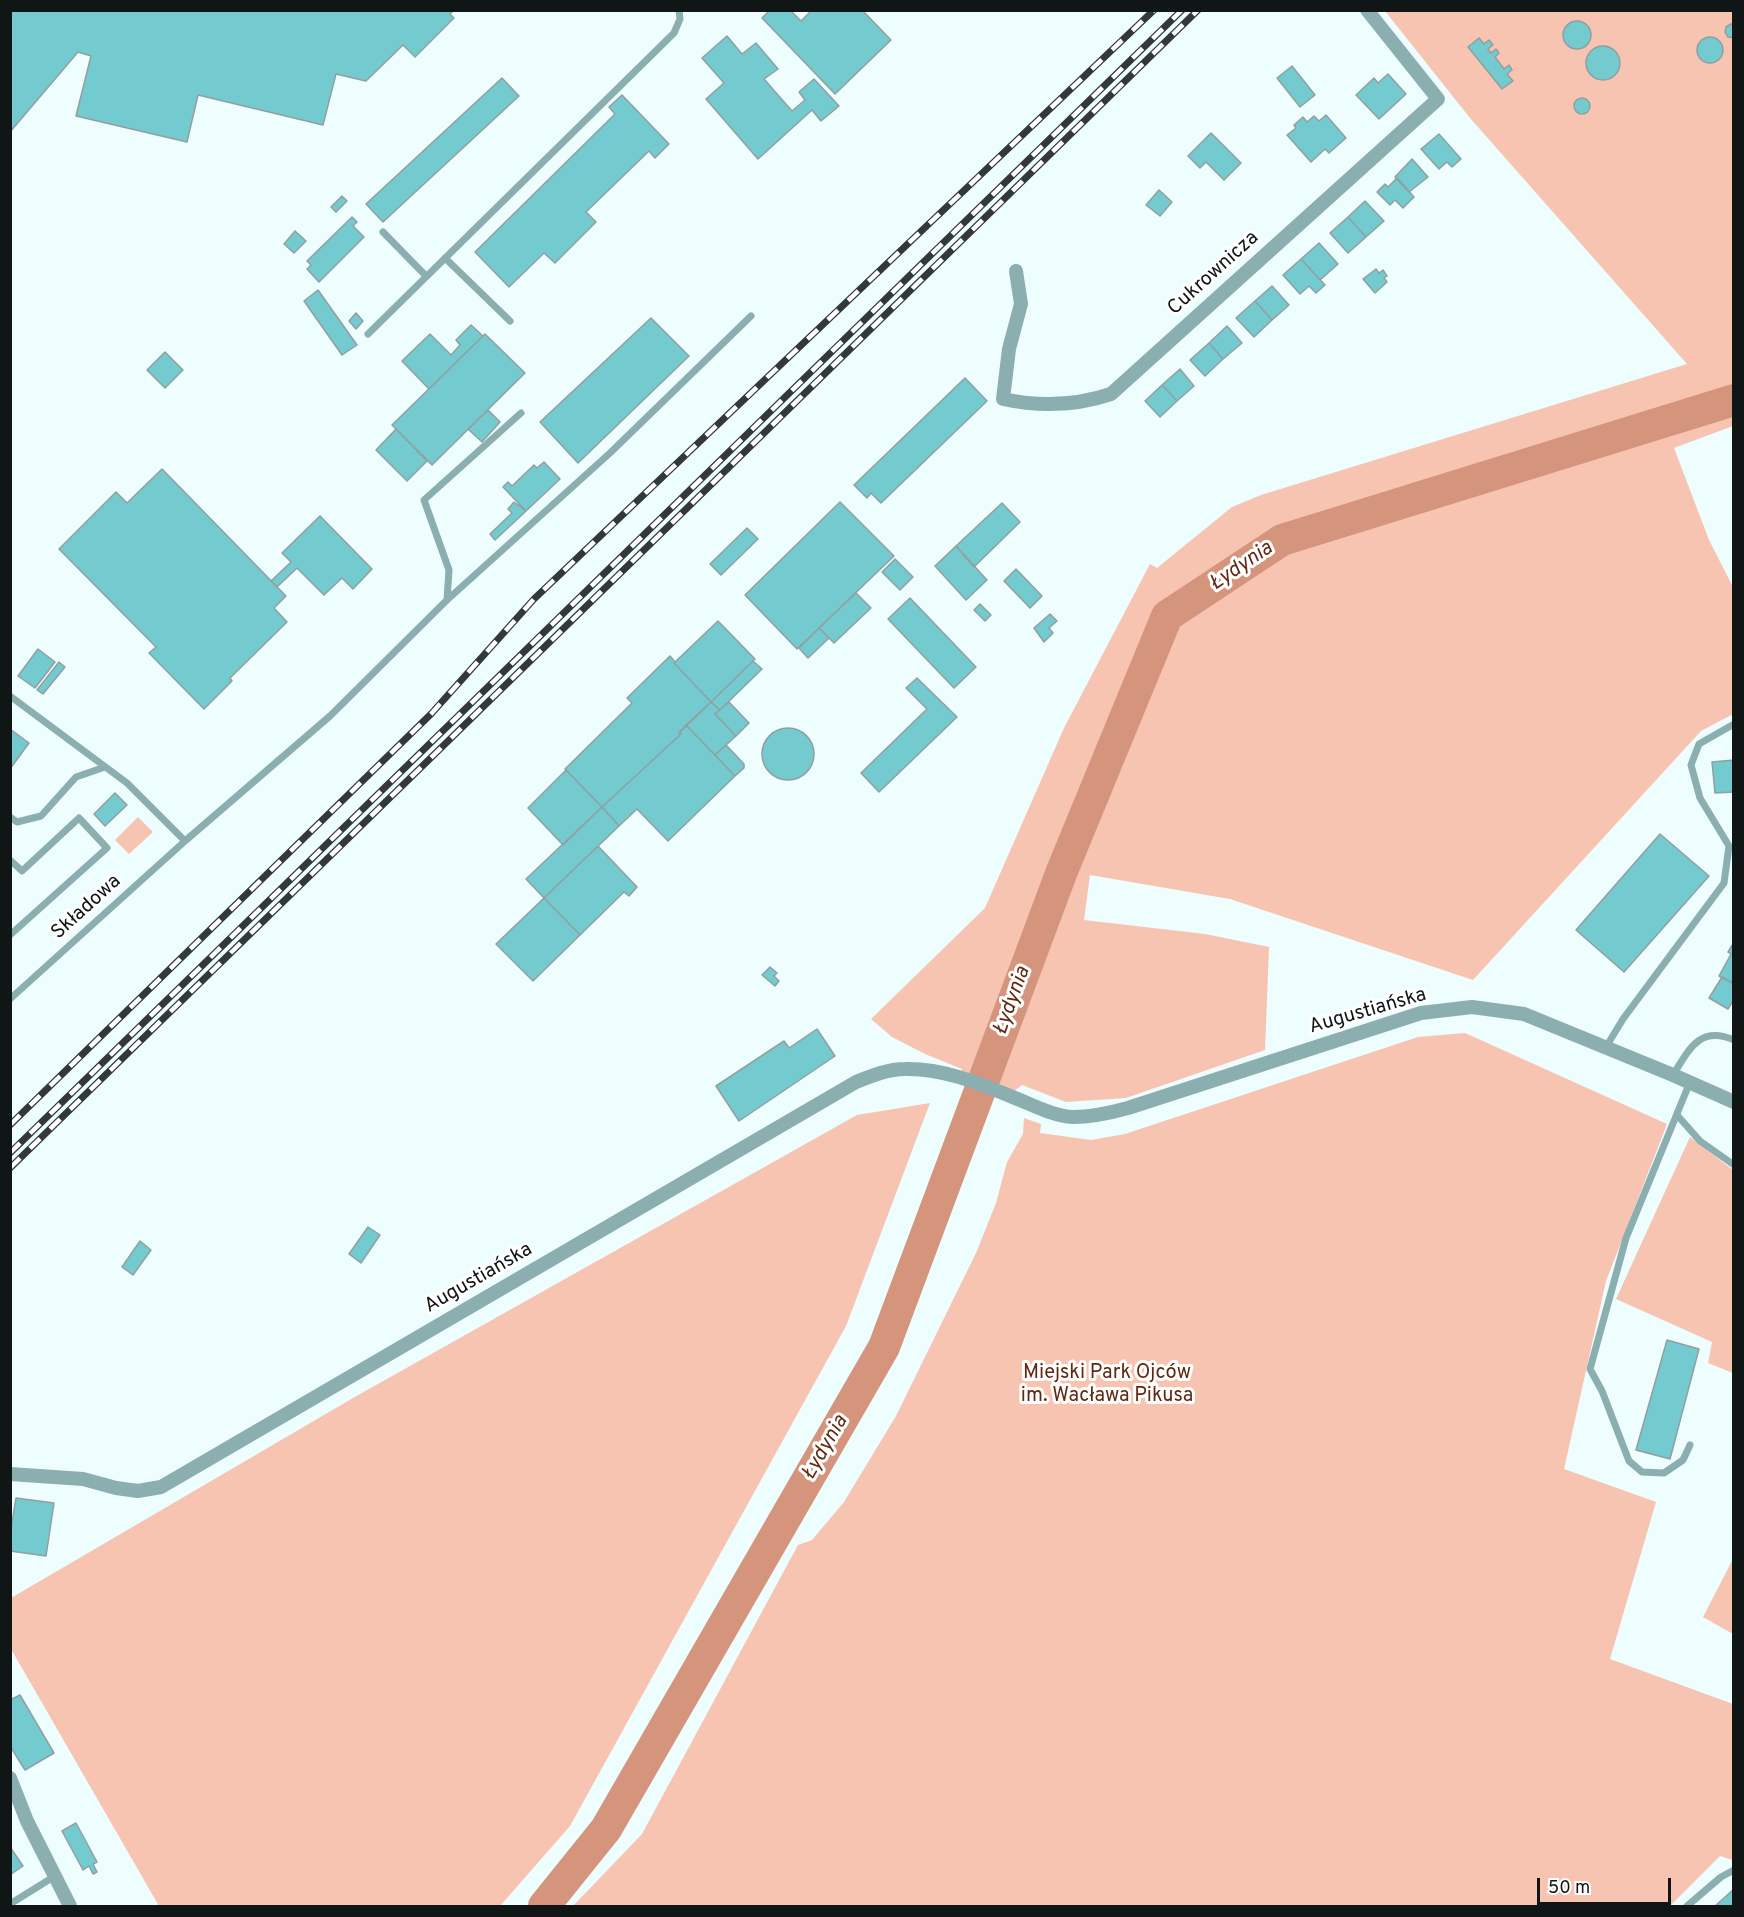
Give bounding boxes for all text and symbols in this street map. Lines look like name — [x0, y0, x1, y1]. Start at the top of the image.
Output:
street label: Cukrownicza — [1164, 227, 1264, 321]
water label: Łydynia — [1206, 537, 1278, 597]
street label: Składowa — [47, 870, 127, 946]
water label: Łydynia — [989, 964, 1037, 1038]
street label: Augustiańska — [1307, 984, 1429, 1040]
street label: Augustiańska — [421, 1238, 537, 1320]
park label: Miejski Park Ojców im. Wacława Pikusa — [1021, 1362, 1193, 1409]
water label: Łydynia — [797, 1411, 855, 1485]
scale bar — [1540, 1866, 1674, 1904]
text: 50 m — [1548, 1877, 1590, 1900]

